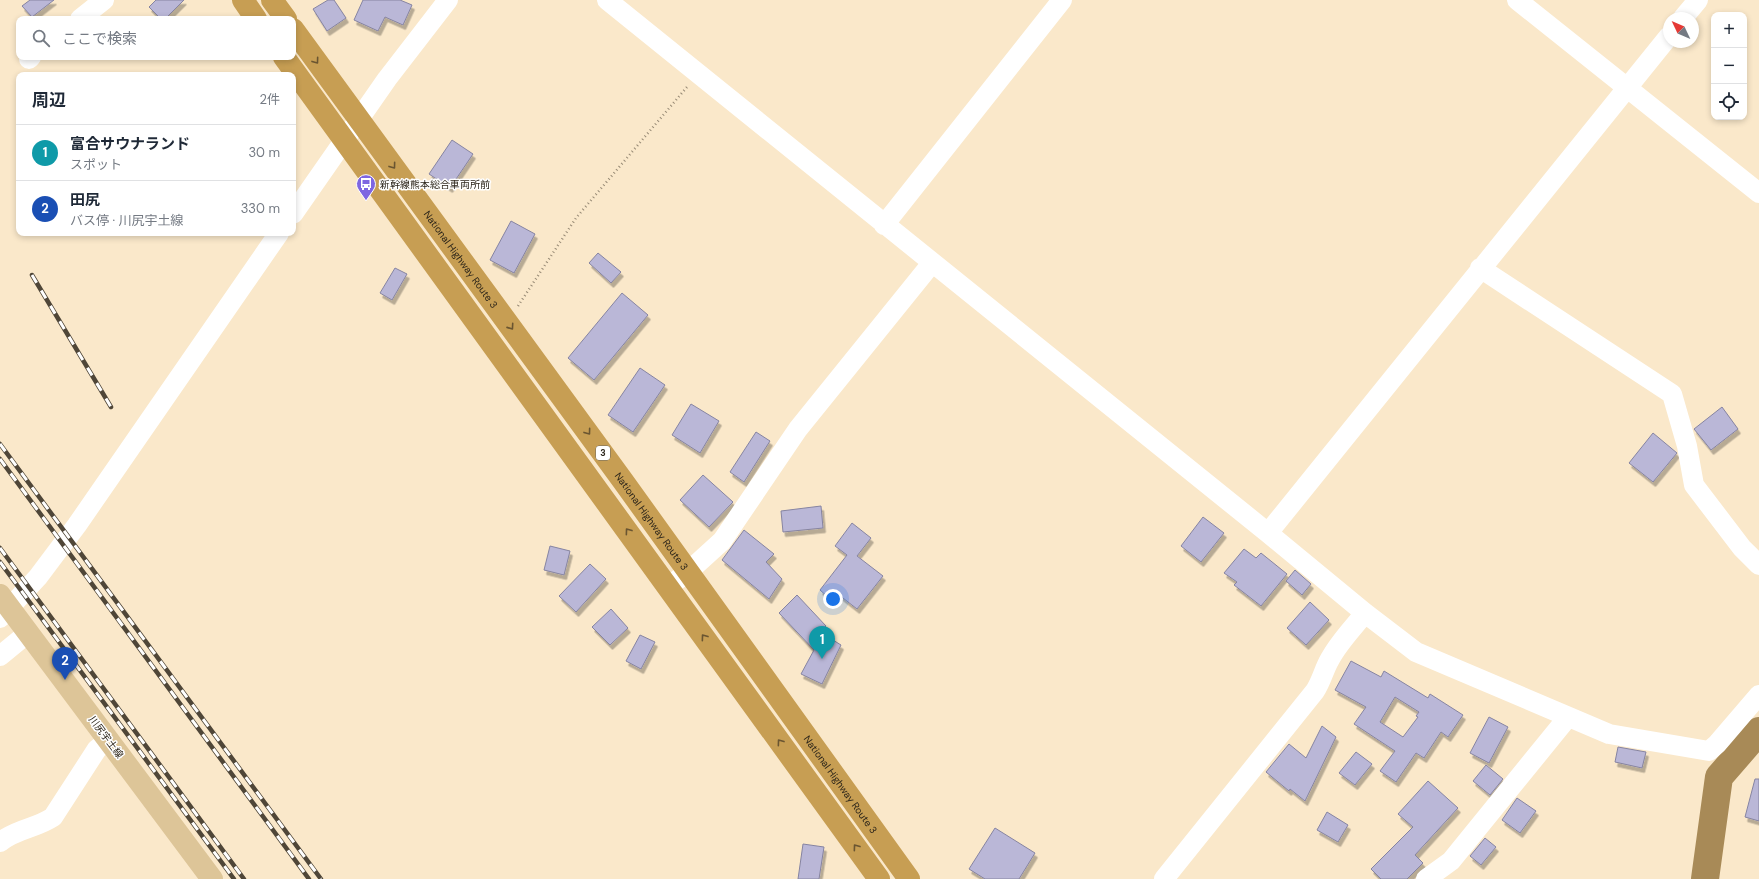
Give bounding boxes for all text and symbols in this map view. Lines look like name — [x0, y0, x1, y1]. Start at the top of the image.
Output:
north arrow — [1663, 12, 1699, 48]
map controls — [1711, 12, 1747, 120]
button: + — [1711, 12, 1747, 48]
search box — [16, 16, 296, 60]
icon: search — [30, 27, 52, 49]
text: ここで検索 — [62, 29, 137, 49]
button: − — [1711, 48, 1747, 84]
one-way arrow — [311, 56, 318, 63]
button: locate — [1711, 84, 1747, 120]
text: 周辺 — [32, 89, 66, 111]
text: 2件 — [260, 91, 280, 108]
text: 富合サウナランド — [70, 134, 190, 154]
text: 1 — [43, 144, 47, 161]
text: 30 m — [248, 144, 280, 161]
text: スポット — [70, 156, 122, 173]
one-way arrow — [388, 161, 395, 168]
bus stop icon: 新幹線熊本総合車両所前 — [355, 173, 377, 201]
place label: 新幹線熊本総合車両所前 — [380, 178, 490, 191]
text: 田尻 — [70, 190, 100, 210]
text: 2 — [41, 200, 49, 217]
text: 330 m — [241, 200, 280, 217]
street label: National Highway Route 3 — [421, 208, 501, 311]
text: バス停 · 川尻宇土線 — [70, 212, 184, 229]
one-way arrow — [506, 322, 513, 329]
one-way arrow — [583, 428, 591, 435]
road number: 3 — [596, 446, 610, 460]
street label: National Highway Route 3 — [612, 470, 691, 573]
one-way arrow — [625, 528, 632, 535]
your location — [823, 589, 843, 609]
pin: 1 — [809, 626, 835, 659]
one-way arrow — [702, 634, 709, 641]
pin: 2 — [52, 647, 78, 680]
street label: 川尻宇土線 — [86, 713, 126, 761]
street label: National Highway Route 3 — [801, 733, 880, 836]
one-way arrow — [777, 739, 785, 746]
one-way arrow — [854, 845, 861, 852]

